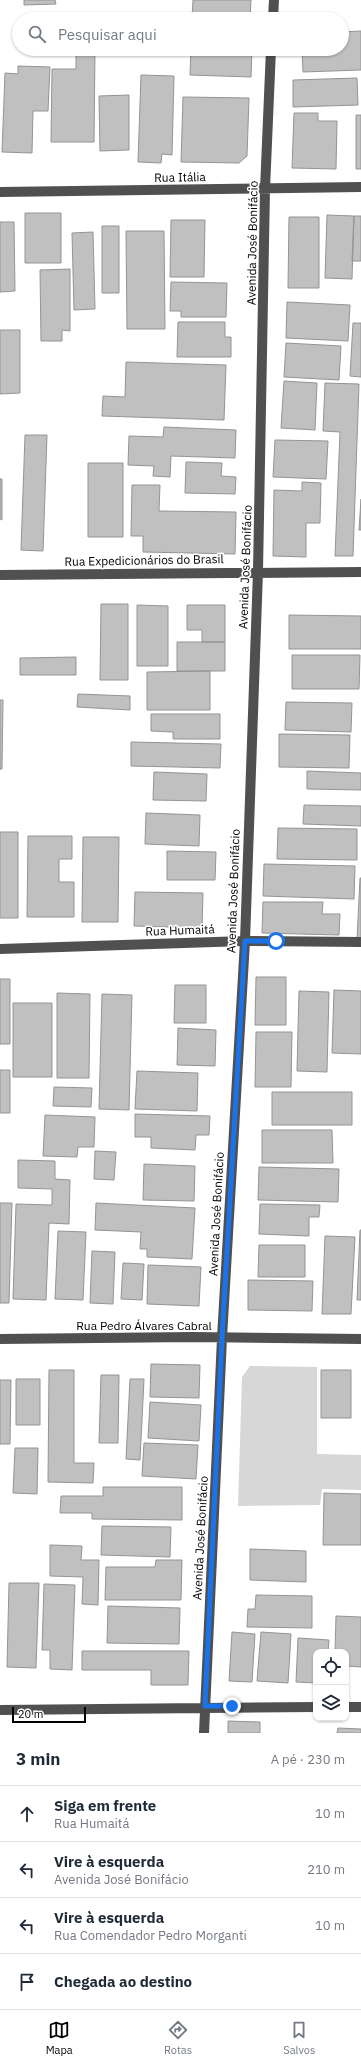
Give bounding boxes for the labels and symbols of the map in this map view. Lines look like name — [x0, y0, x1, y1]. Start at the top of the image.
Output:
street label: Rua Itália — [154, 169, 207, 185]
street label: Avenida José Bonifácio — [243, 180, 261, 305]
street label: Avenida José Bonifácio — [235, 504, 255, 629]
street label: Rua Expedicionários do Brasil — [64, 551, 224, 569]
street label: Avenida José Bonifácio — [223, 828, 243, 953]
street label: Rua Humaitá — [145, 921, 216, 939]
route start — [267, 932, 285, 950]
street label: Avenida José Bonifácio — [205, 1151, 227, 1277]
street label: Rua Pedro Álvares Cabral — [76, 1318, 212, 1333]
street label: Avenida José Bonifácio — [189, 1475, 211, 1601]
route end — [223, 1697, 241, 1715]
scale bar — [12, 1705, 86, 1724]

